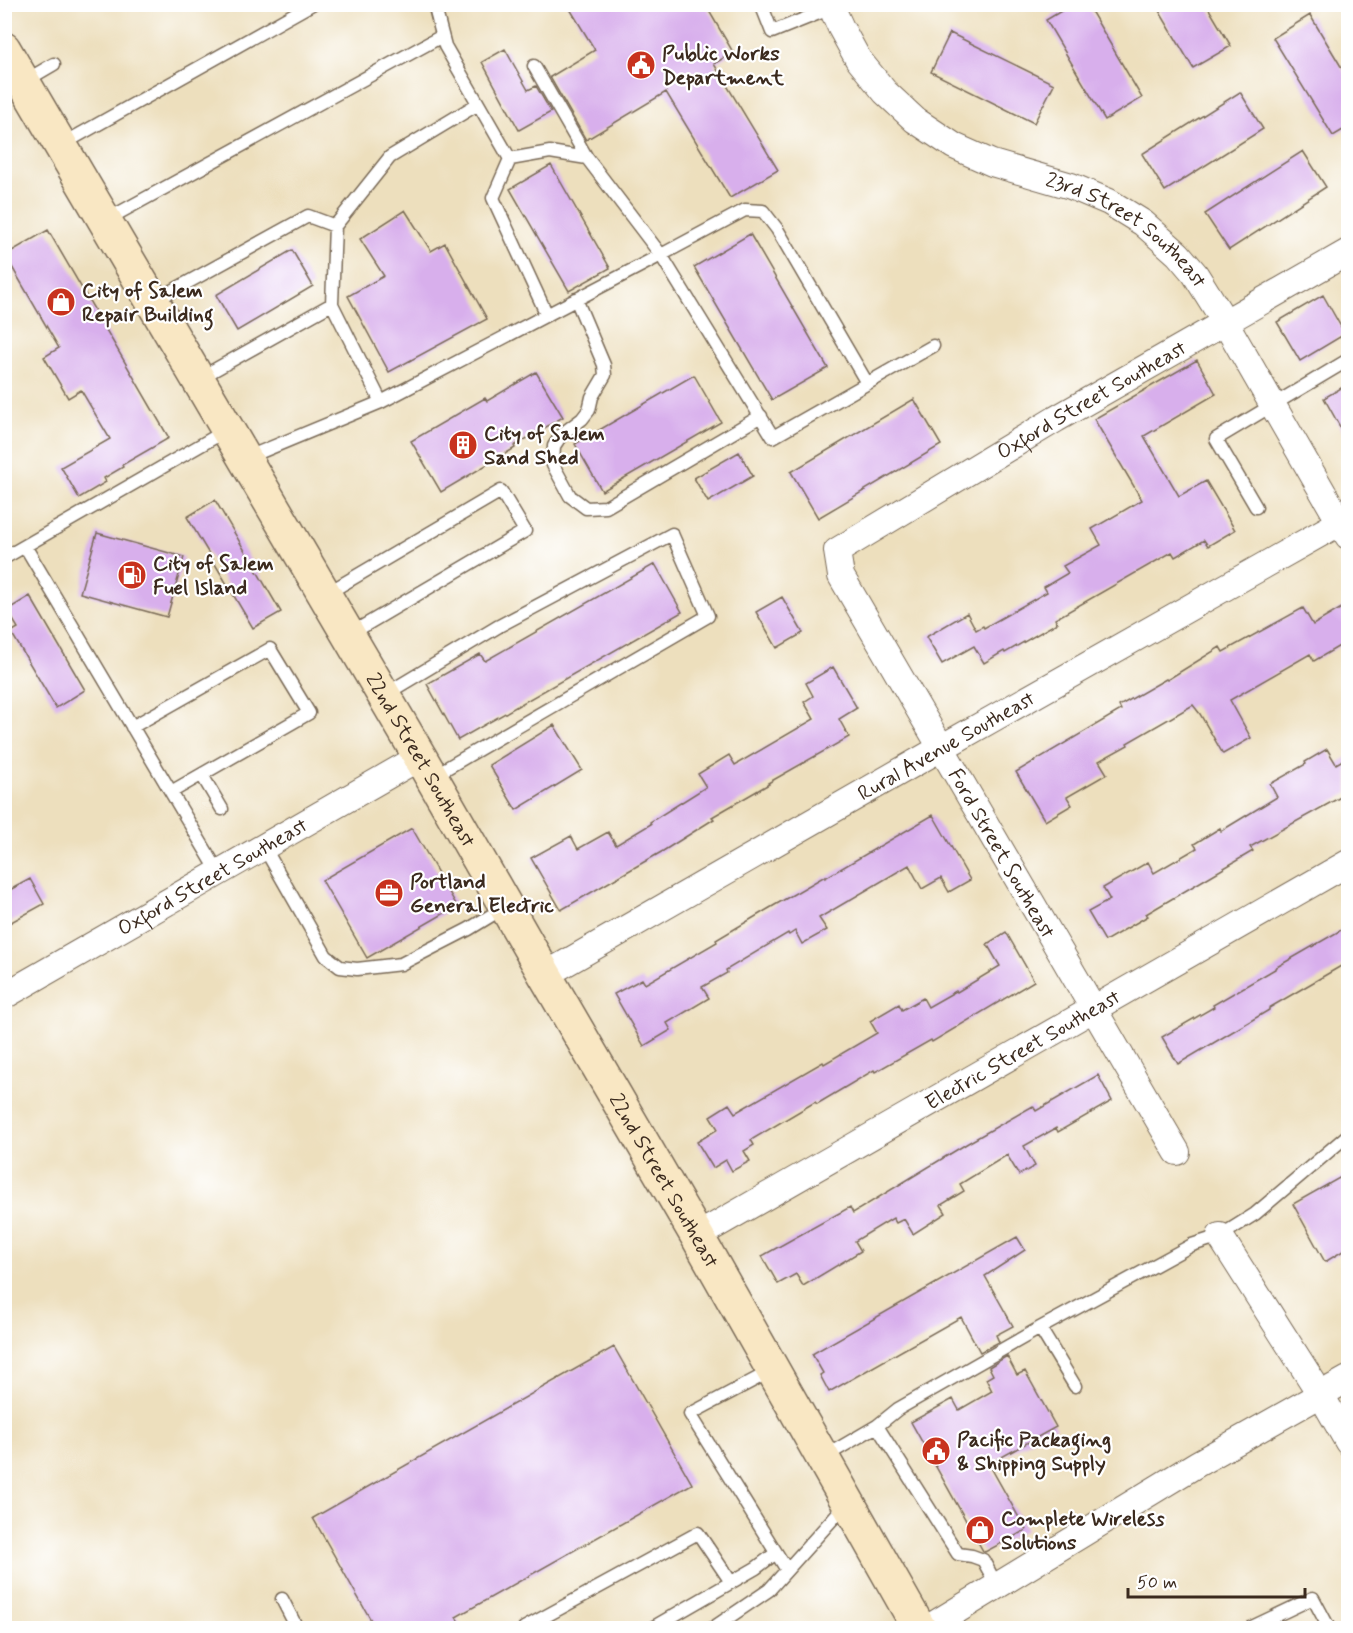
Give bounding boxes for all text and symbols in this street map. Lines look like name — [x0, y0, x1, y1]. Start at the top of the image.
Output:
place label: Public Works Department — [662, 40, 785, 92]
public building icon: Public Works Department — [625, 49, 657, 81]
street label: 23rd Street Southeast — [1042, 166, 1213, 293]
place label: City of Salem Repair Building — [82, 277, 214, 331]
shop icon: City of Salem Repair Building — [45, 286, 77, 318]
street label: Oxford Street Southeast — [992, 334, 1192, 467]
place label: City of Salem Sand Shed — [484, 420, 605, 472]
building icon: City of Salem Sand Shed — [447, 429, 479, 461]
place label: City of Salem Fuel Island — [153, 550, 274, 602]
fuel station icon: City of Salem Fuel Island — [116, 559, 148, 591]
street label: 22nd Street Southeast — [359, 668, 482, 853]
street label: Rural Avenue Southeast — [853, 685, 1040, 808]
street label: Ford Street Southeast — [941, 763, 1061, 944]
street label: Oxford Street Southeast — [112, 811, 313, 943]
place label: Portland General Electric — [410, 868, 554, 920]
office icon: Portland General Electric — [373, 877, 405, 909]
street label: Electric Street Southeast — [920, 983, 1126, 1117]
street label: 22nd Street Southeast — [602, 1089, 725, 1274]
place label: Pacific Packaging & Shipping Supply — [957, 1426, 1111, 1480]
public building icon: Pacific Packaging & Shipping Supply — [920, 1435, 952, 1467]
place label: Complete Wireless Solutions — [1001, 1505, 1165, 1557]
shop icon: Complete Wireless Solutions — [964, 1514, 996, 1546]
scale bar — [1128, 1561, 1305, 1599]
text: 50 m — [1137, 1571, 1177, 1595]

